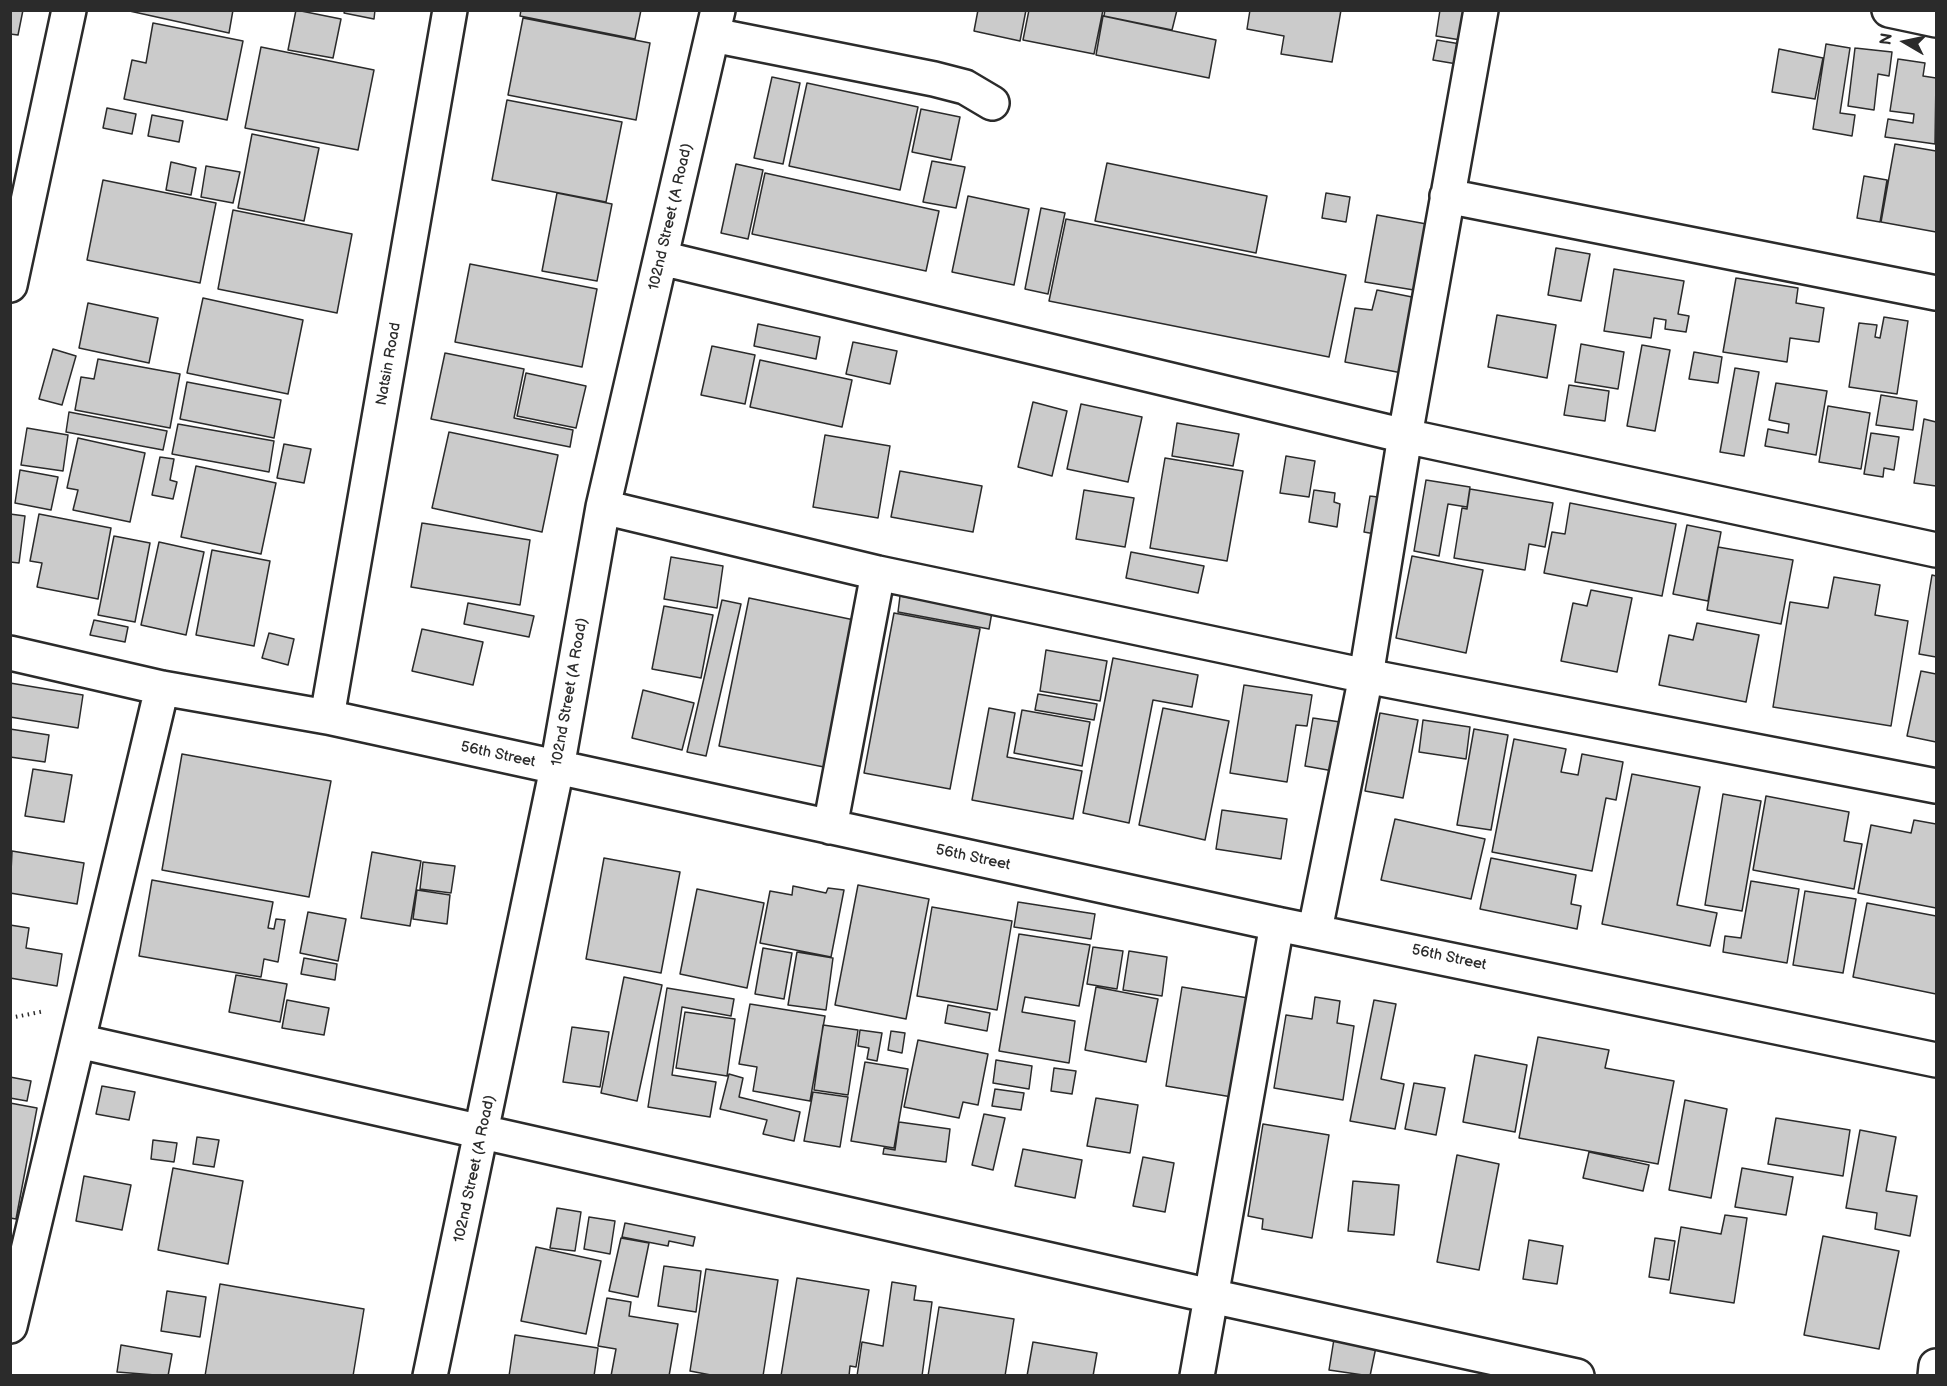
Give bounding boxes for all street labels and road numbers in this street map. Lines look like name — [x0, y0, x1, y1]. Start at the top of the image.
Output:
street label: 102nd Street (A Road) — [645, 142, 697, 292]
street label: Natsin Road — [373, 321, 405, 407]
street label: 102nd Street (A Road) — [548, 616, 592, 768]
street label: 56th Street — [459, 738, 537, 772]
street label: 56th Street — [934, 841, 1012, 875]
street label: 56th Street — [1410, 941, 1488, 975]
street label: 102nd Street (A Road) — [451, 1094, 499, 1244]

